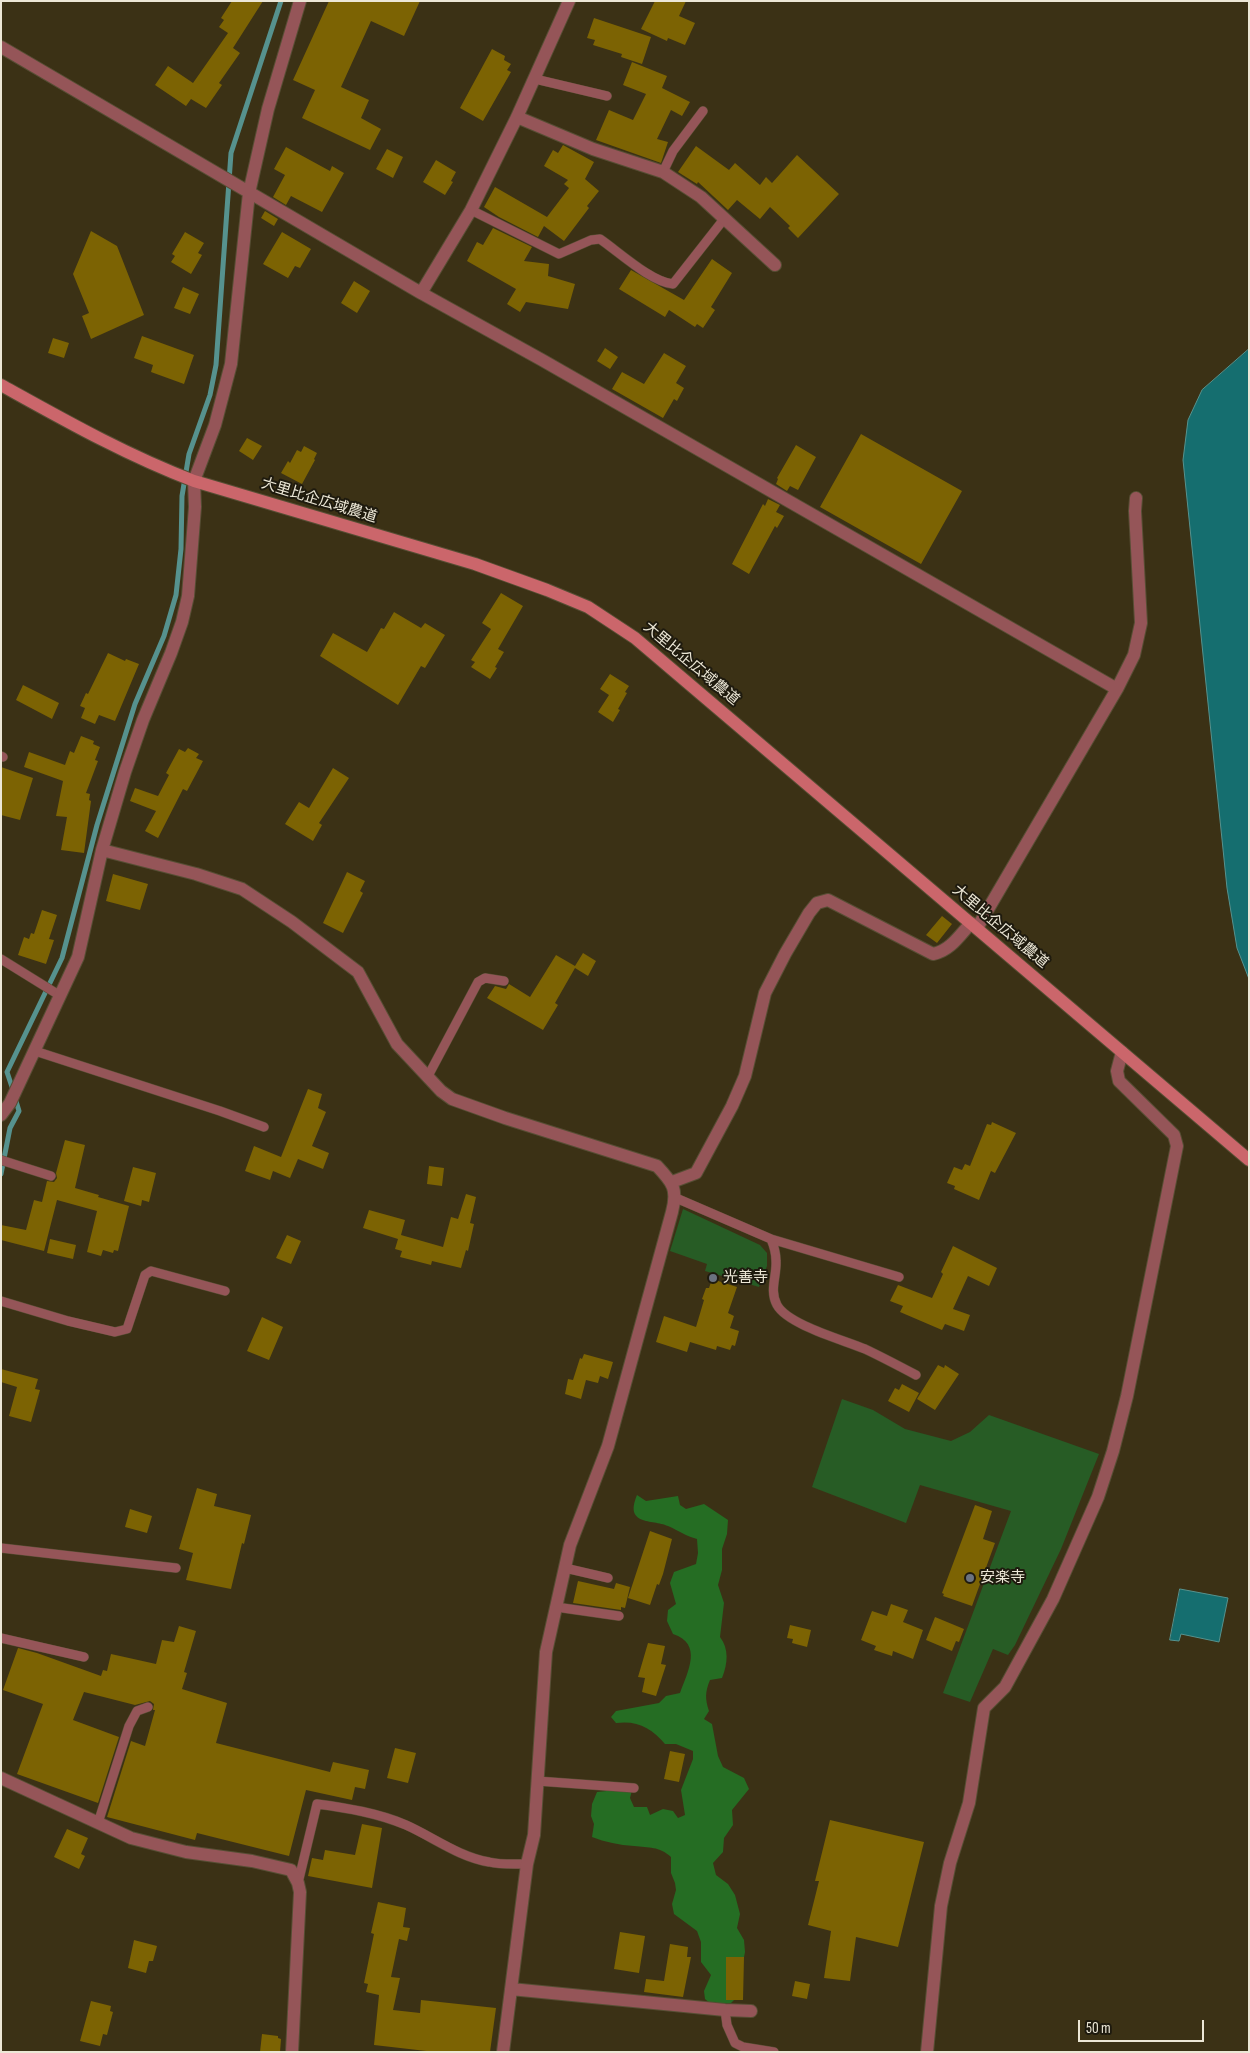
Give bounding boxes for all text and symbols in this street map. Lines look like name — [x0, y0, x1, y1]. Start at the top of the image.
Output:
street label: 大里比企広域農道 — [259, 475, 379, 527]
street label: 大里比企広域農道 — [639, 619, 743, 709]
street label: 大里比企広域農道 — [948, 882, 1052, 972]
place label: 光善寺 — [723, 1269, 768, 1287]
marker: 光善寺 — [707, 1272, 719, 1284]
place label: 安楽寺 — [980, 1569, 1025, 1587]
marker: 安楽寺 — [964, 1572, 976, 1584]
scale bar — [1080, 2010, 1206, 2042]
text: 50 m — [1086, 2019, 1111, 2038]

